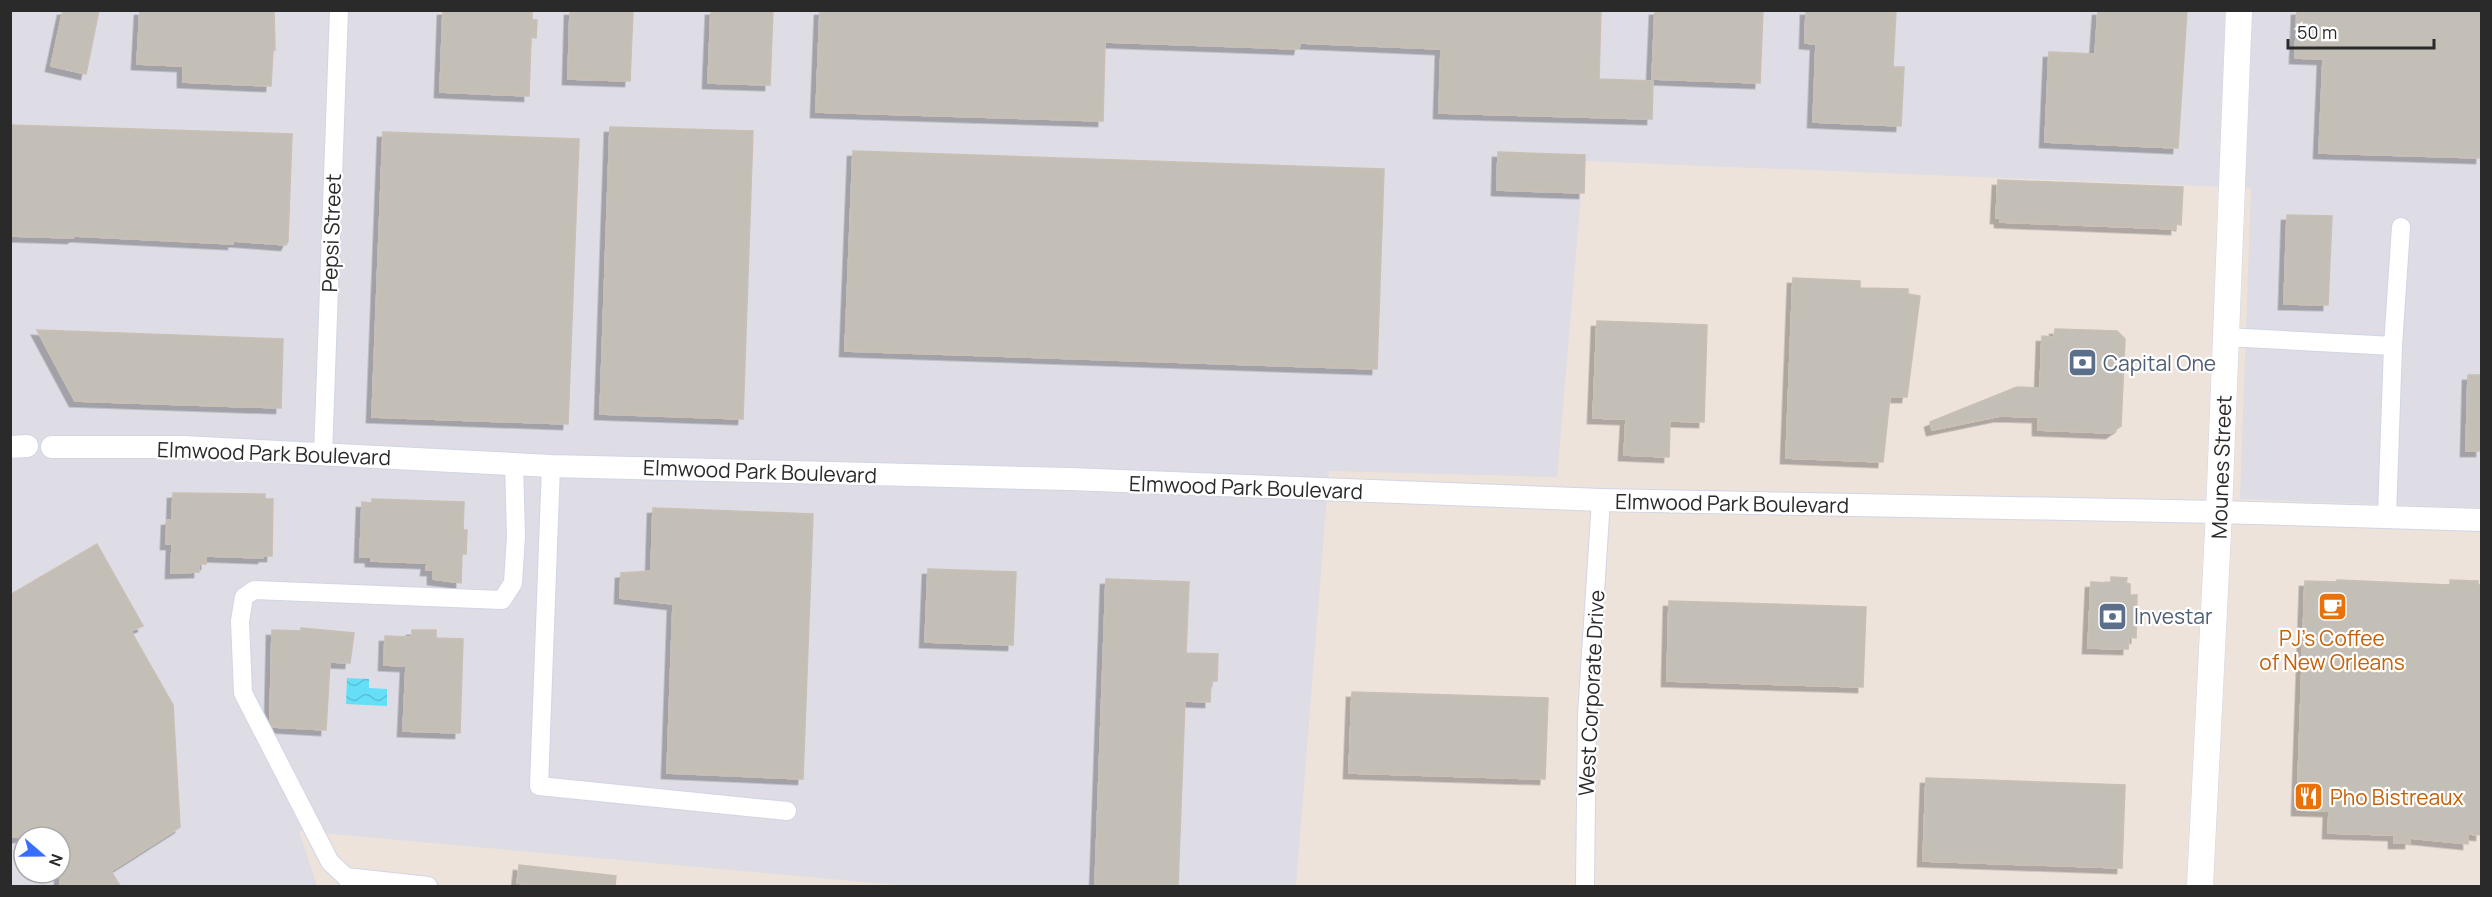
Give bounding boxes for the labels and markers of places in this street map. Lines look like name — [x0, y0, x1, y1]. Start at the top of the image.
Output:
bank icon: Capital One — [2066, 347, 2098, 379]
place label: Capital One — [2103, 349, 2216, 377]
cafe icon: PJ's Coffee of New Orleans — [2316, 591, 2348, 623]
bank icon: Investar — [2097, 600, 2129, 632]
place label: Investar — [2134, 602, 2213, 630]
place label: PJ's Coffee of New Orleans — [2259, 624, 2405, 676]
restaurant icon: Pho Bistreaux — [2293, 781, 2325, 813]
place label: Pho Bistreaux — [2330, 783, 2464, 811]

